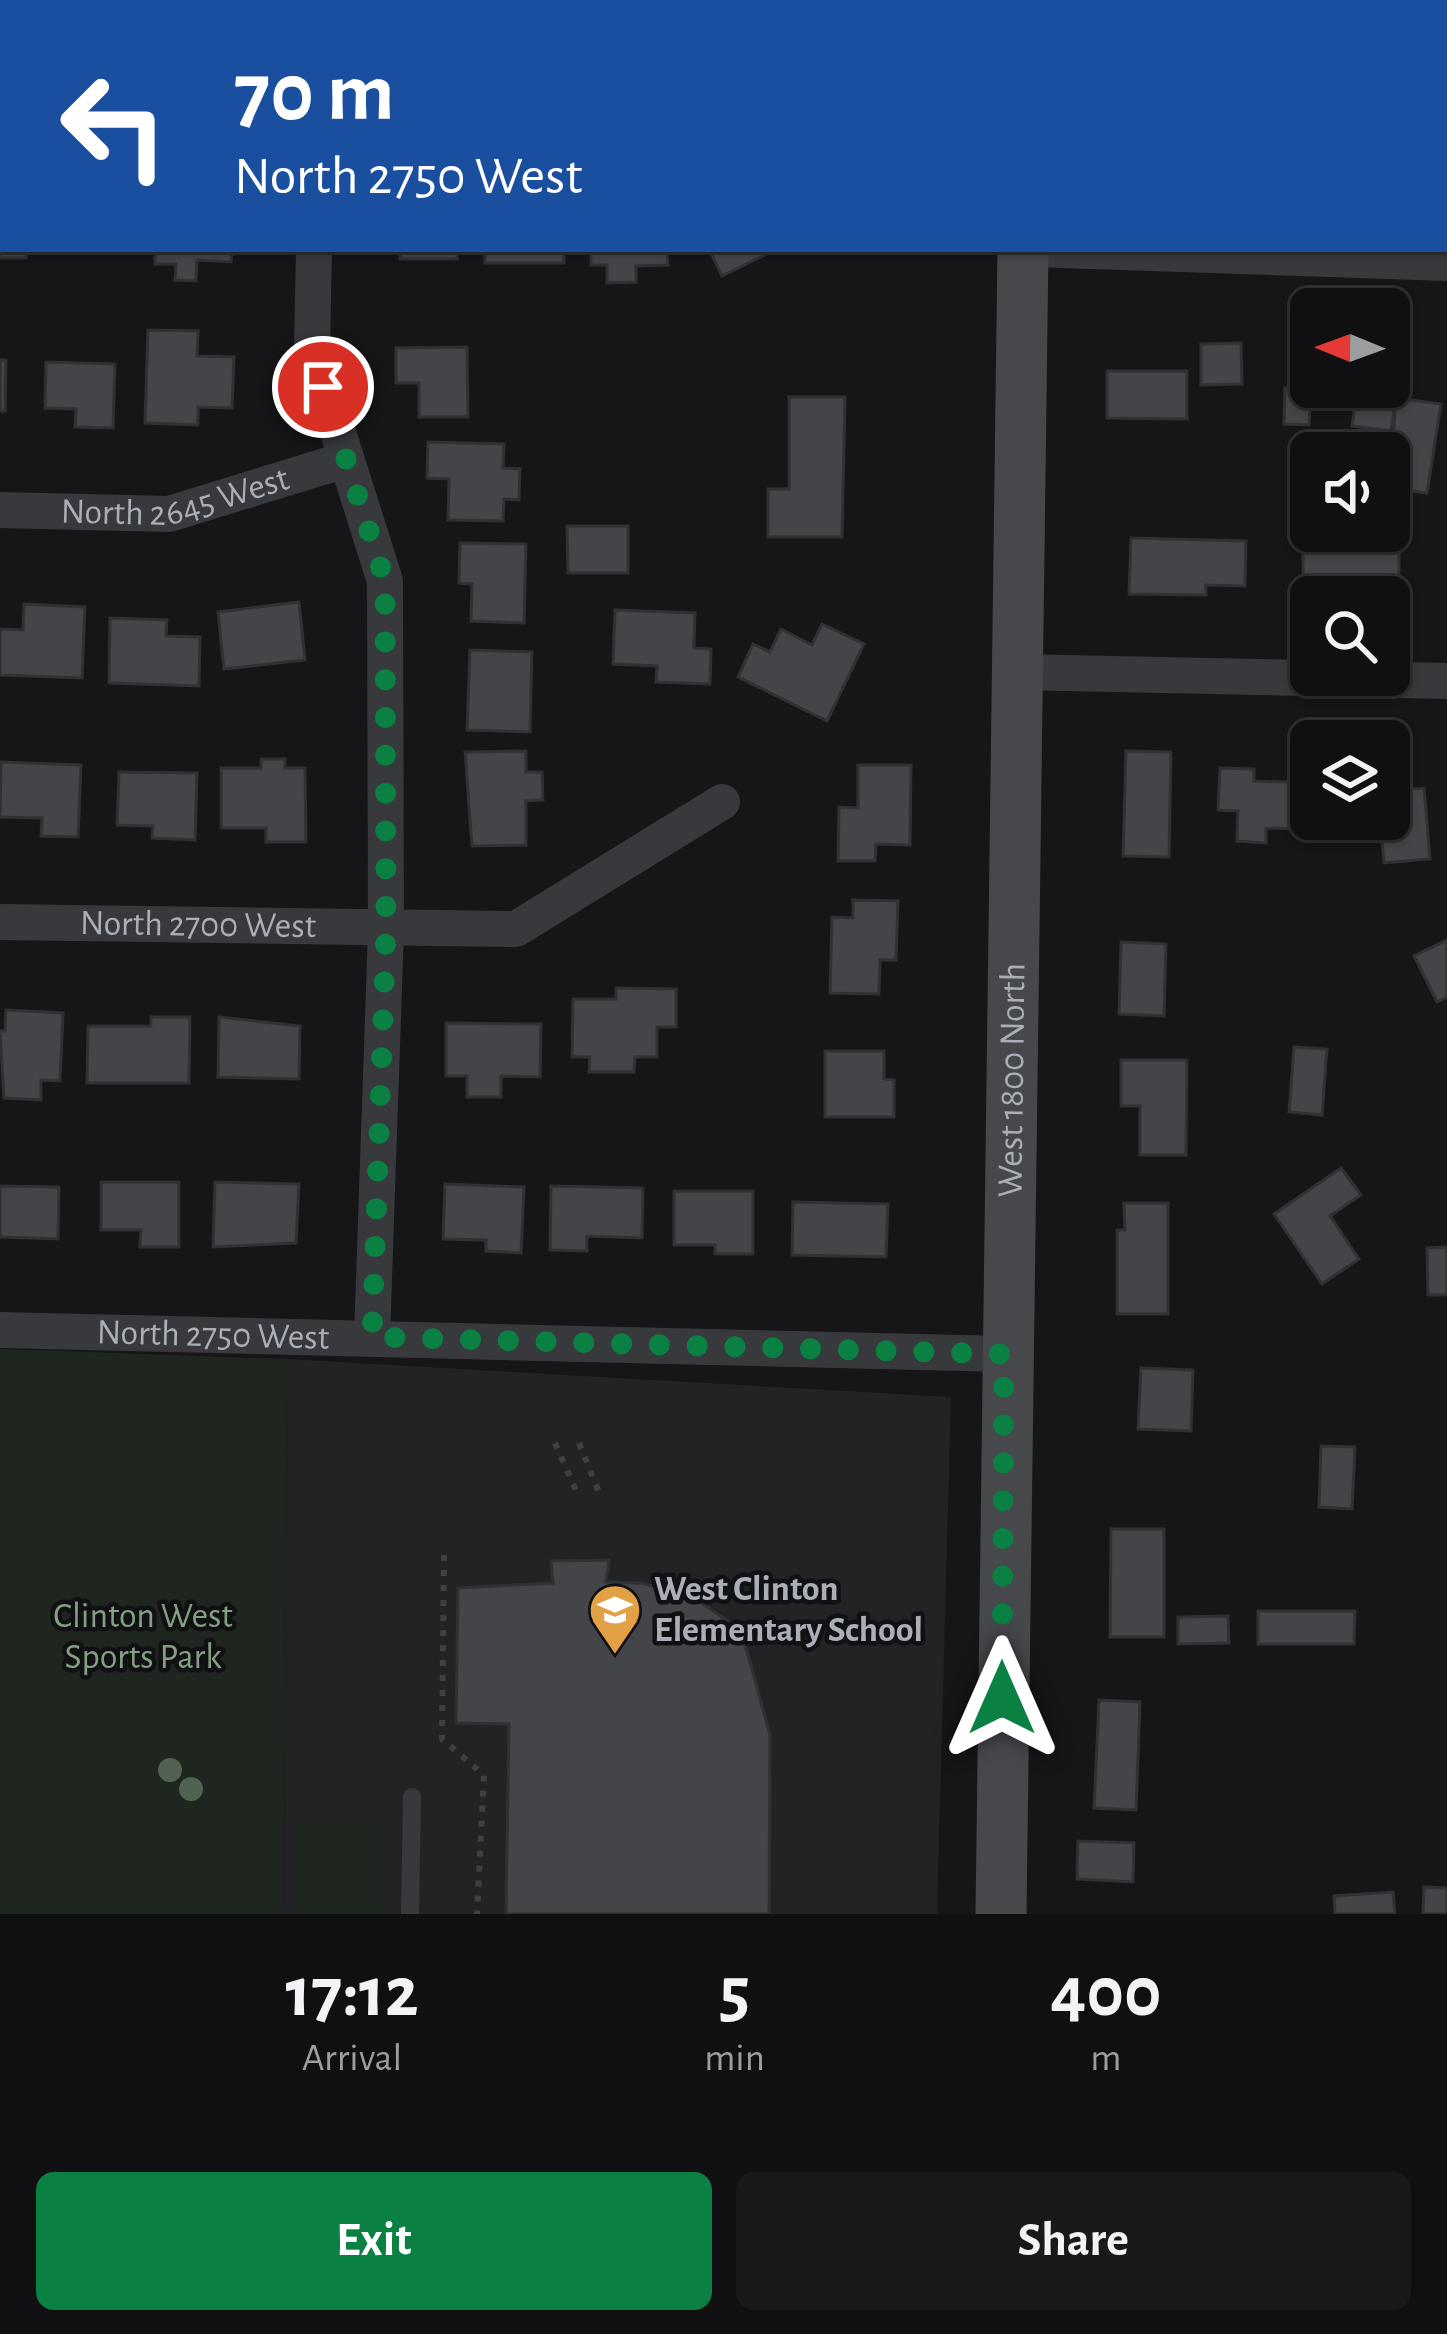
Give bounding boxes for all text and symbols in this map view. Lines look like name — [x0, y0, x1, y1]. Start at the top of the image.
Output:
icon: left — [36, 48, 192, 204]
text: 70 m — [234, 52, 395, 136]
text: North 2750 West — [234, 150, 582, 204]
north arrow — [1290, 288, 1410, 408]
map controls — [1290, 288, 1410, 840]
pin — [272, 336, 374, 438]
icon: arrive — [290, 354, 356, 420]
button: sound — [1290, 432, 1410, 552]
street label: North 2645 West — [60, 460, 294, 532]
button: search — [1290, 576, 1410, 696]
button: layers — [1290, 720, 1410, 840]
street label: North 2700 West — [80, 905, 317, 944]
street label: West 1800 North — [992, 963, 1032, 1198]
street label: North 2750 West — [96, 1314, 330, 1356]
place label: West Clinton Elementary School — [654, 1571, 923, 1648]
school or university icon: West Clinton Elementary School — [587, 1582, 643, 1656]
park label: Clinton West Sports Park — [53, 1598, 233, 1675]
position arrow — [939, 1635, 1065, 1761]
text: 17:12 — [285, 1957, 419, 2029]
text: 5 — [719, 1957, 750, 2029]
text: 400 — [1050, 1957, 1162, 2029]
text: Arrival — [302, 2039, 402, 2078]
text: min — [704, 2039, 765, 2078]
text: m — [1090, 2039, 1122, 2078]
button: Exit — [36, 2172, 712, 2310]
button: Share — [736, 2172, 1411, 2310]

